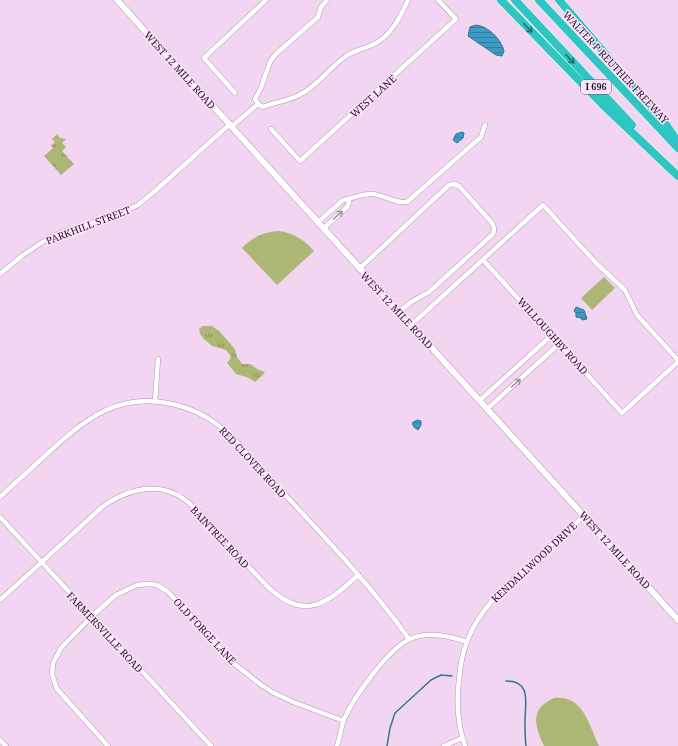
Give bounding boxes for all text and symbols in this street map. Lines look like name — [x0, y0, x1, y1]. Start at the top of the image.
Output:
street label: WALTER P REUTHER FREEWAY — [560, 8, 672, 127]
one-way arrow — [523, 23, 533, 33]
street label: WEST 12 MILE ROAD — [141, 28, 219, 112]
one-way arrow — [565, 54, 575, 64]
street label: WEST LANE — [347, 71, 399, 121]
road number: I 696 — [581, 80, 611, 94]
street label: PARKHILL STREET — [44, 202, 132, 248]
one-way arrow — [333, 211, 343, 220]
street label: WEST 12 MILE ROAD — [358, 268, 436, 352]
street label: WILLOUGHBY ROAD — [515, 294, 591, 378]
one-way arrow — [511, 378, 521, 387]
street label: RED CLOVER ROAD — [216, 423, 290, 501]
street label: BAINTREE ROAD — [187, 503, 253, 571]
street label: WEST 12 MILE ROAD — [576, 508, 654, 592]
street label: KENDALLWOOD DRIVE — [488, 519, 580, 605]
street label: FARMERSVILLE ROAD — [64, 589, 146, 675]
street label: OLD FORGE LANE — [170, 595, 240, 667]

